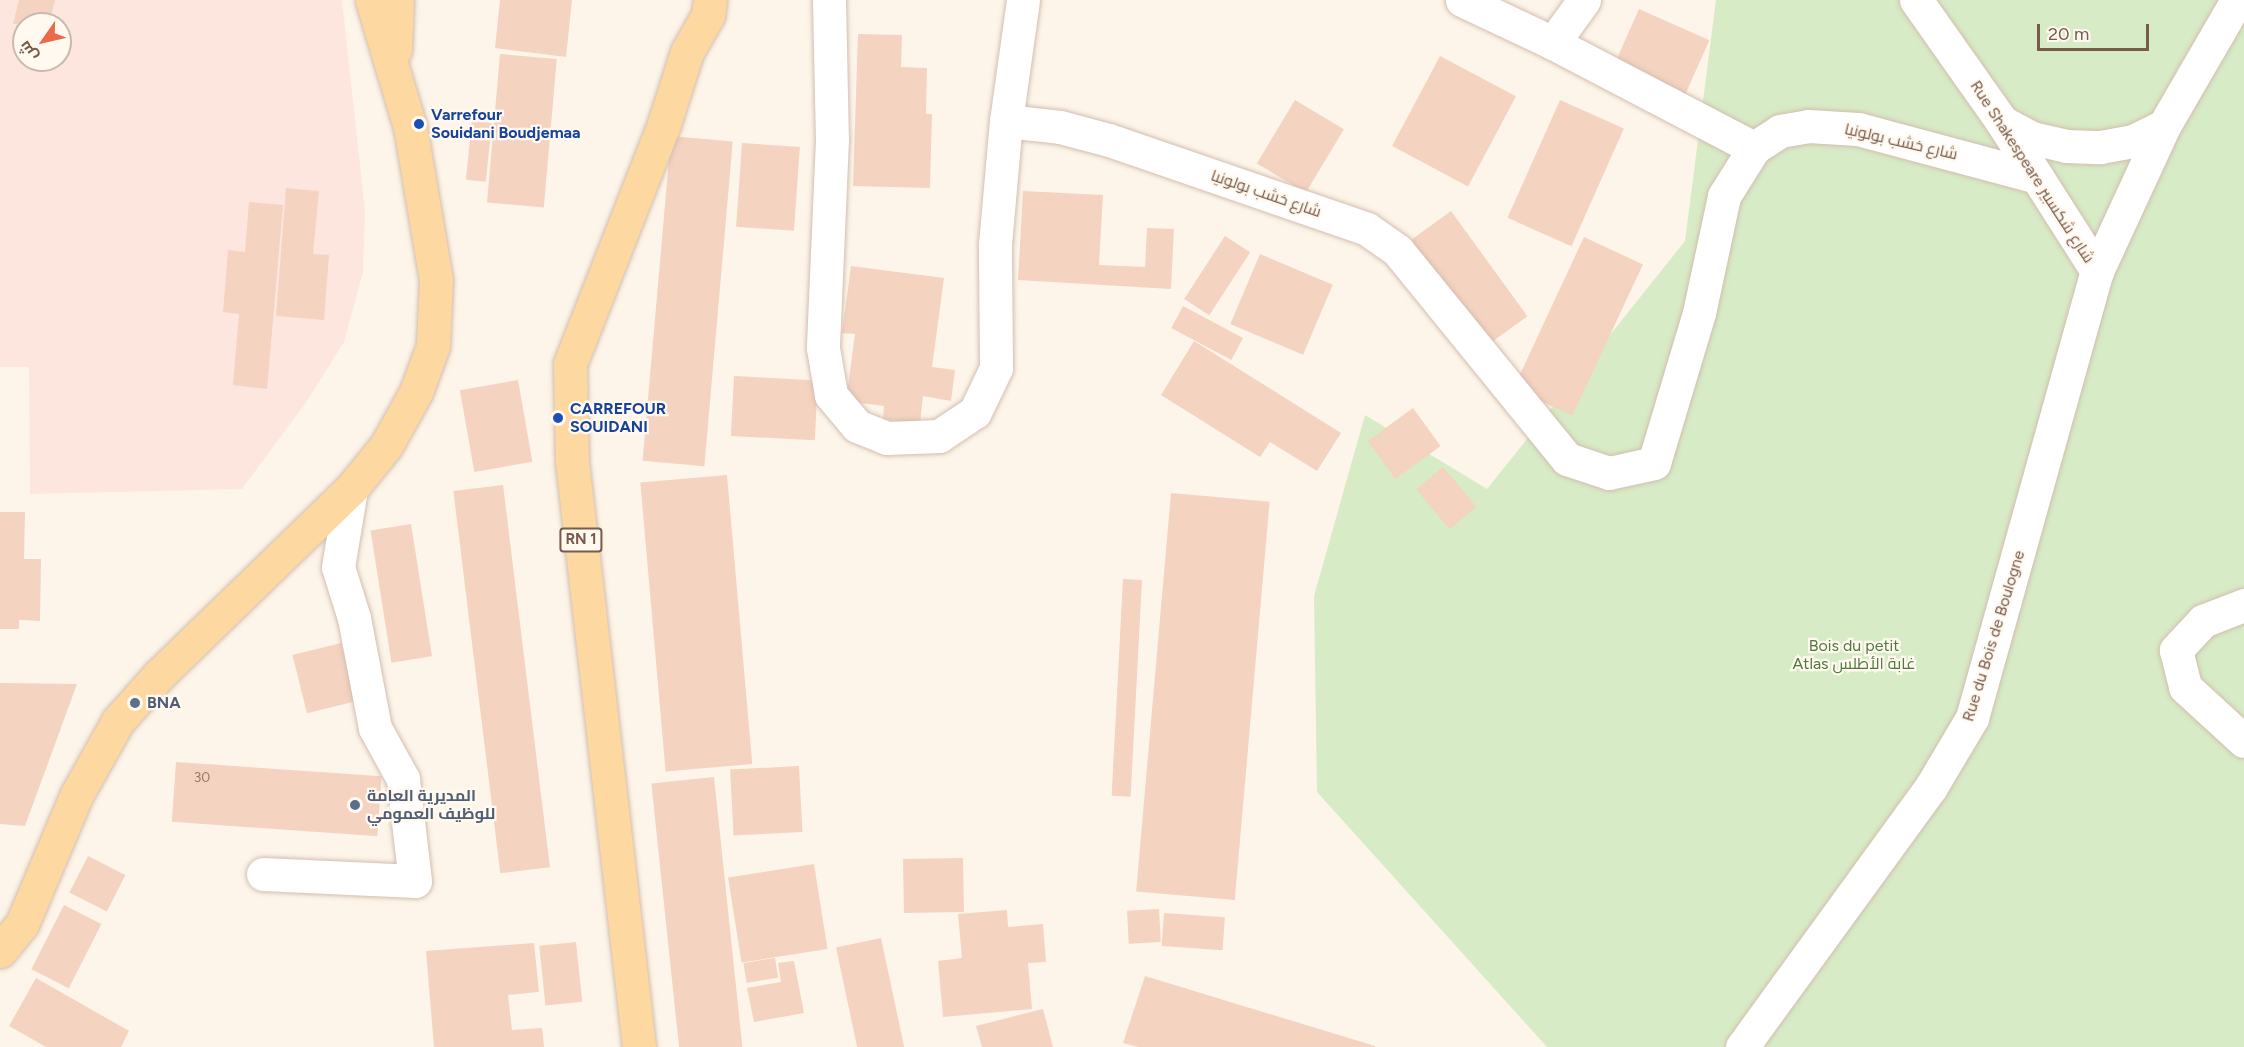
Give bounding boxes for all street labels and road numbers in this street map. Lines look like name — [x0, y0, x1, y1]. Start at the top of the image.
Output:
street label: Rue Shakespeare شارع شكسبير — [1966, 77, 2098, 267]
street label: شارع خشب بولونيا — [1843, 120, 1959, 164]
street label: شارع خشب بولونيا — [1208, 166, 1324, 222]
road number: RN 1 — [558, 528, 604, 552]
street label: Rue du Bois de Boulogne — [1959, 548, 2029, 724]

